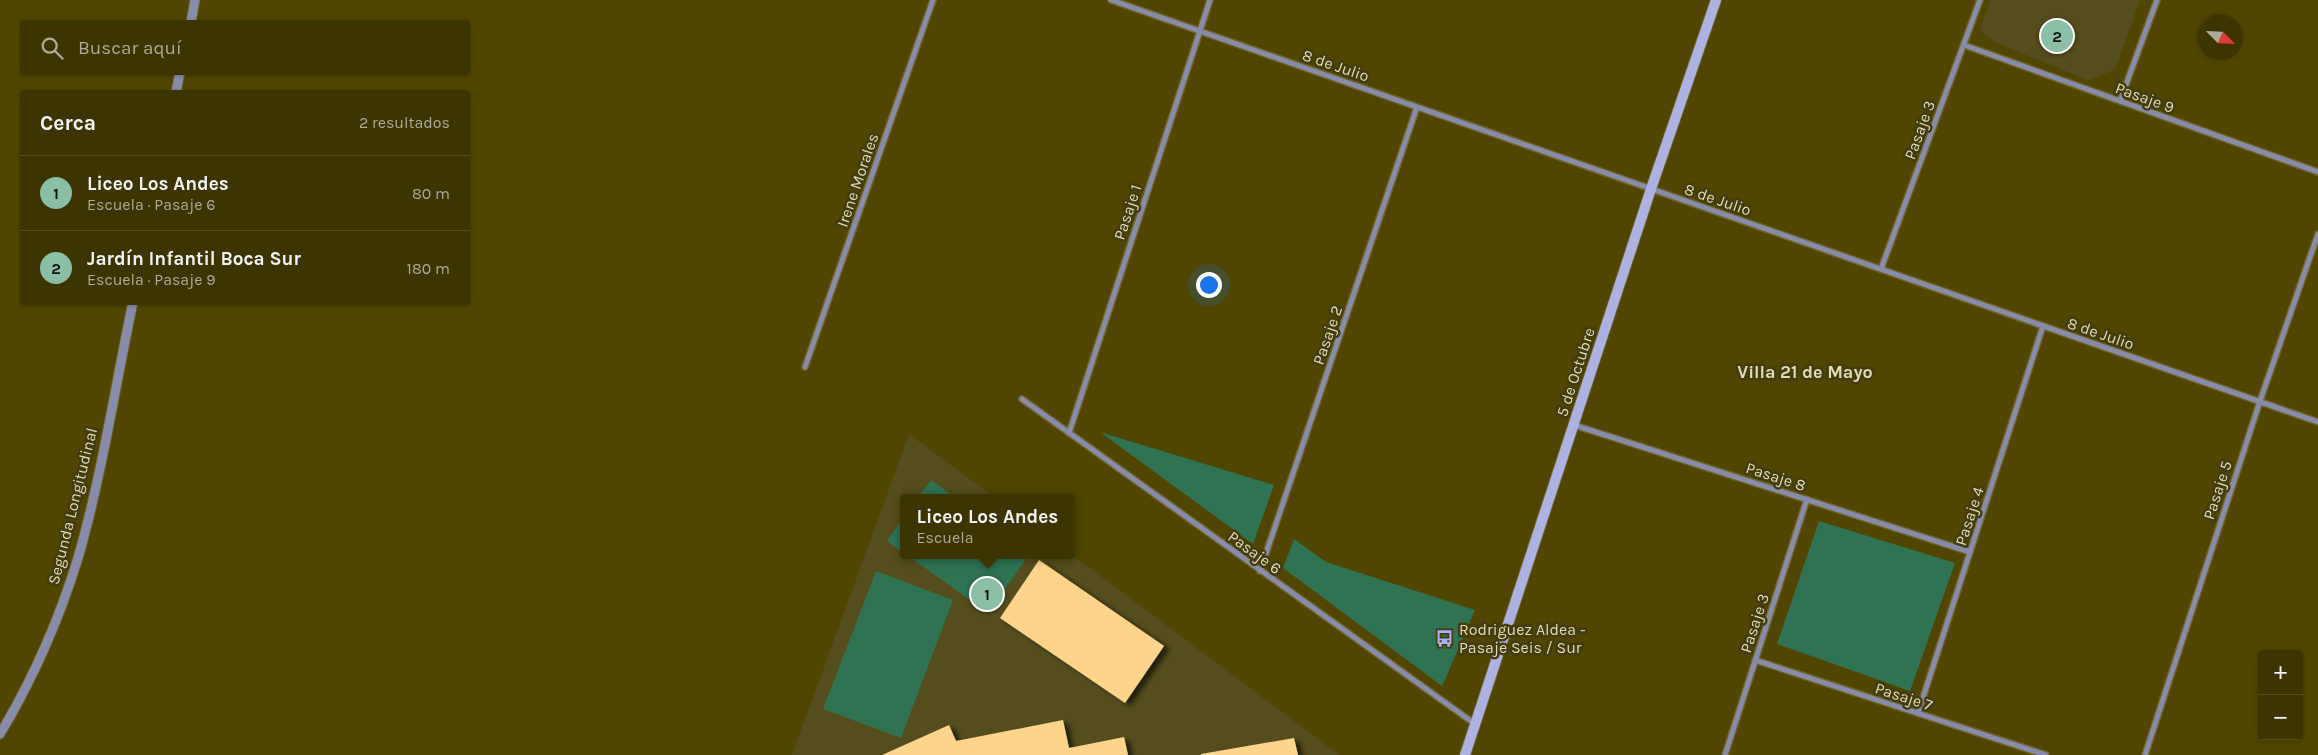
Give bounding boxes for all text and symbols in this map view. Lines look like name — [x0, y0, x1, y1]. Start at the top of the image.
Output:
north arrow — [2198, 15, 2243, 60]
pin: 2 — [2041, 17, 2073, 55]
search box — [20, 20, 470, 75]
icon: search — [38, 34, 66, 62]
text: Buscar aquí — [78, 37, 182, 59]
street label: 8 de Julio — [1300, 45, 1372, 86]
street label: Pasaje 9 — [2113, 78, 2177, 117]
street label: Pasaje 3 — [1900, 98, 1939, 162]
text: Cerca — [40, 111, 96, 135]
text: 2 resultados — [359, 113, 450, 132]
street label: Irene Morales — [833, 131, 882, 230]
text: Liceo Los Andes — [87, 173, 229, 195]
street label: 8 de Julio — [1682, 179, 1754, 220]
street label: Pasaje 1 — [1110, 182, 1145, 242]
text: 1 — [53, 184, 59, 203]
text: 80 m — [412, 184, 450, 203]
text: Escuela · Pasaje 6 — [87, 195, 215, 214]
text: Jardín Infantil Boca Sur — [87, 248, 301, 270]
text: 2 — [51, 259, 61, 278]
text: 180 m — [407, 259, 450, 278]
text: Escuela · Pasaje 9 — [87, 270, 216, 289]
your location — [1196, 272, 1222, 298]
street label: Pasaje 2 — [1309, 303, 1346, 367]
street label: 8 de Julio — [2065, 313, 2137, 354]
street label: 5 de Octubre — [1552, 325, 1599, 419]
district label: Villa 21 de Mayo — [1737, 361, 1873, 383]
street label: Segunda Longitudinal — [44, 426, 101, 586]
street label: Pasaje 8 — [1744, 458, 1808, 495]
street label: Pasaje 5 — [2199, 458, 2236, 522]
street label: Pasaje 4 — [1951, 484, 1988, 548]
popup — [900, 494, 1075, 559]
text: Liceo Los Andes — [917, 506, 1058, 528]
street label: Pasaje 6 — [1224, 527, 1285, 578]
text: Escuela — [917, 528, 973, 547]
pin: 1 — [971, 575, 1003, 613]
street label: Pasaje 3 — [1736, 591, 1773, 655]
place label: Rodriguez Aldea - Pasaje Seis / Sur — [1459, 620, 1585, 657]
bus stop icon: Rodriguez Aldea - Pasaje Seis / Sur — [1435, 628, 1455, 648]
map controls — [2258, 650, 2303, 740]
button: + — [2258, 650, 2303, 695]
street label: Pasaje 7 — [1873, 678, 1935, 715]
button: − — [2258, 695, 2303, 740]

